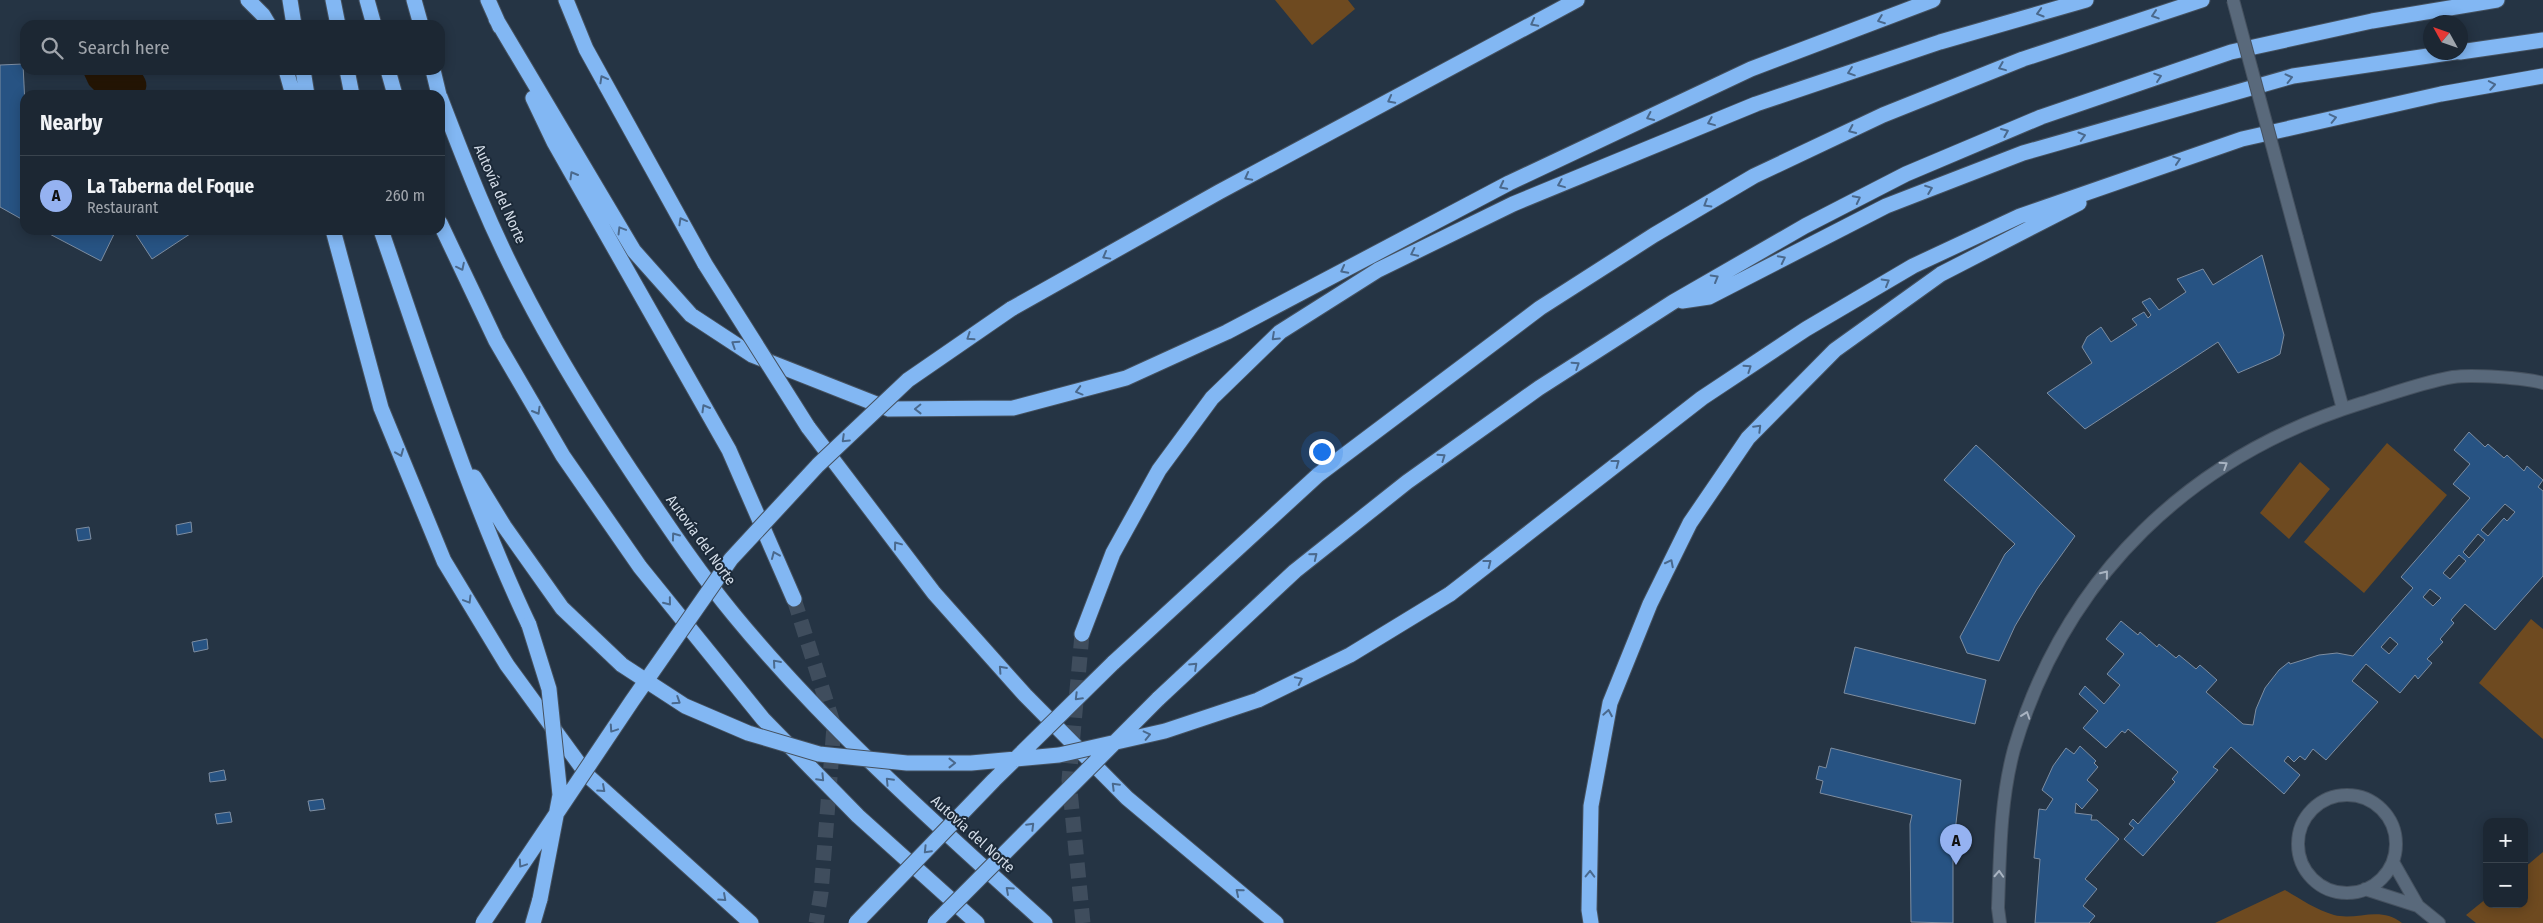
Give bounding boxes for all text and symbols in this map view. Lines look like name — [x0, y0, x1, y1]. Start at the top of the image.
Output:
one-way arrow — [2036, 8, 2044, 18]
one-way arrow — [2152, 10, 2160, 20]
one-way arrow — [1877, 14, 1885, 24]
north arrow — [2423, 15, 2468, 60]
one-way arrow — [1530, 17, 1539, 27]
search box — [20, 20, 445, 75]
icon: search — [38, 34, 66, 62]
text: Search here — [78, 36, 170, 59]
one-way arrow — [1998, 61, 2007, 72]
one-way arrow — [1847, 66, 1856, 76]
one-way arrow — [2154, 73, 2162, 83]
one-way arrow — [2285, 73, 2294, 84]
one-way arrow — [599, 75, 609, 84]
one-way arrow — [2488, 80, 2497, 90]
one-way arrow — [1387, 94, 1396, 104]
text: Nearby — [40, 110, 102, 136]
one-way arrow — [1646, 110, 1655, 121]
one-way arrow — [2329, 113, 2338, 124]
one-way arrow — [1707, 116, 1716, 127]
one-way arrow — [1848, 123, 1857, 133]
one-way arrow — [2001, 128, 2009, 138]
one-way arrow — [2078, 131, 2087, 142]
street label: Autovía del Norte — [470, 142, 530, 246]
one-way arrow — [2172, 156, 2180, 166]
one-way arrow — [1244, 171, 1253, 181]
one-way arrow — [569, 172, 579, 181]
text: La Taberna del Foque — [87, 175, 254, 198]
one-way arrow — [1557, 178, 1566, 189]
one-way arrow — [1499, 180, 1508, 190]
one-way arrow — [1924, 185, 1933, 195]
text: A — [52, 186, 60, 205]
text: 260 m — [386, 186, 425, 205]
one-way arrow — [1852, 195, 1861, 205]
one-way arrow — [1704, 197, 1713, 207]
text: Restaurant — [87, 198, 158, 217]
one-way arrow — [678, 218, 688, 227]
one-way arrow — [618, 226, 628, 235]
one-way arrow — [1410, 247, 1419, 257]
one-way arrow — [1102, 250, 1111, 260]
one-way arrow — [1777, 255, 1786, 265]
one-way arrow — [455, 262, 465, 271]
one-way arrow — [1340, 263, 1349, 273]
one-way arrow — [1710, 274, 1719, 284]
one-way arrow — [1880, 278, 1889, 288]
one-way arrow — [967, 331, 976, 340]
one-way arrow — [1272, 331, 1281, 340]
one-way arrow — [731, 340, 740, 350]
one-way arrow — [1571, 361, 1580, 371]
one-way arrow — [1742, 364, 1751, 374]
one-way arrow — [1075, 385, 1083, 395]
one-way arrow — [702, 404, 712, 413]
one-way arrow — [914, 404, 922, 414]
one-way arrow — [530, 405, 540, 414]
one-way arrow — [1753, 425, 1762, 434]
one-way arrow — [842, 433, 851, 442]
your location — [1309, 439, 1335, 465]
one-way arrow — [394, 448, 404, 457]
one-way arrow — [1436, 454, 1446, 463]
one-way arrow — [1610, 460, 1620, 469]
one-way arrow — [2218, 462, 2228, 471]
street label: Autovía del Norte — [662, 491, 740, 589]
one-way arrow — [672, 532, 681, 542]
one-way arrow — [895, 542, 903, 551]
one-way arrow — [770, 551, 781, 560]
one-way arrow — [1308, 554, 1317, 562]
one-way arrow — [1664, 560, 1674, 569]
one-way arrow — [1482, 561, 1491, 569]
one-way arrow — [2099, 571, 2107, 580]
one-way arrow — [461, 594, 471, 603]
one-way arrow — [663, 596, 671, 605]
one-way arrow — [773, 660, 782, 669]
one-way arrow — [1188, 663, 1197, 672]
one-way arrow — [999, 666, 1008, 675]
one-way arrow — [1294, 676, 1303, 686]
one-way arrow — [1075, 691, 1084, 700]
one-way arrow — [672, 694, 681, 704]
one-way arrow — [1603, 709, 1613, 718]
one-way arrow — [2020, 711, 2030, 720]
one-way arrow — [610, 724, 619, 733]
one-way arrow — [1142, 730, 1151, 741]
one-way arrow — [948, 758, 956, 768]
one-way arrow — [815, 772, 824, 781]
one-way arrow — [885, 777, 894, 786]
one-way arrow — [597, 783, 606, 792]
one-way arrow — [1112, 783, 1121, 792]
street label: Autovía del Norte — [927, 792, 1019, 876]
map controls — [2483, 818, 2528, 908]
button: + — [2483, 818, 2528, 863]
one-way arrow — [1025, 823, 1034, 832]
pin: A — [1940, 824, 1972, 865]
one-way arrow — [924, 844, 933, 853]
one-way arrow — [519, 858, 528, 868]
button: − — [2483, 863, 2528, 908]
one-way arrow — [1585, 870, 1595, 878]
one-way arrow — [1994, 870, 2005, 878]
one-way arrow — [1005, 887, 1014, 896]
one-way arrow — [1235, 888, 1244, 897]
one-way arrow — [717, 892, 726, 901]

